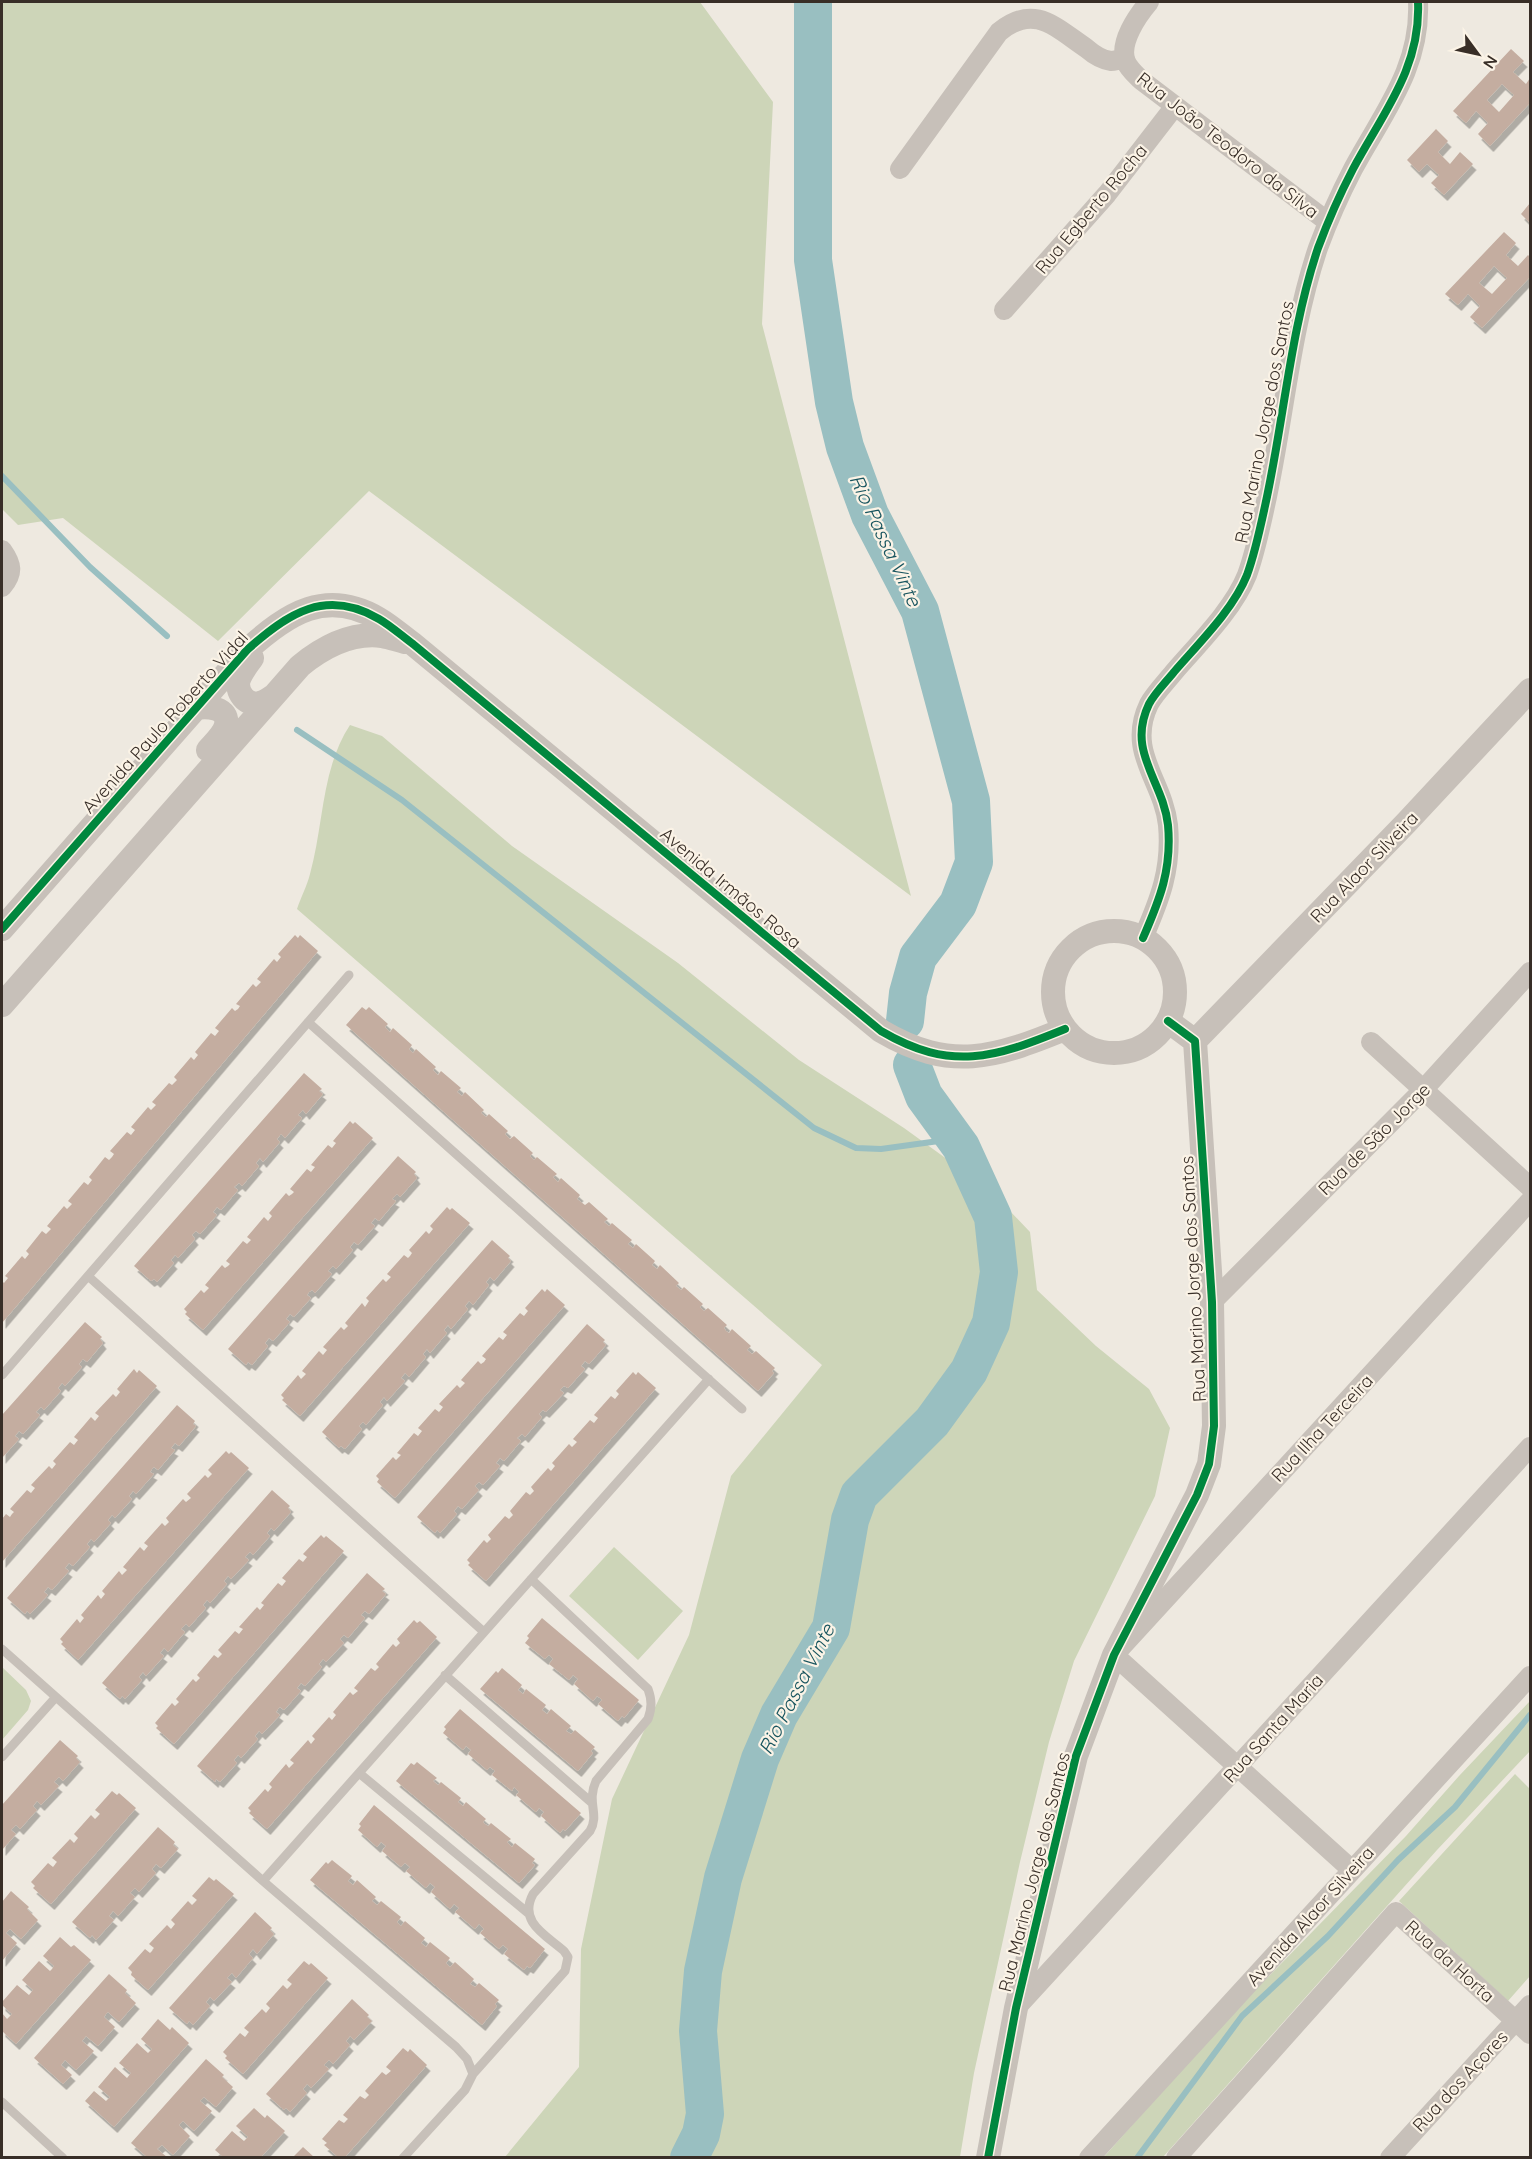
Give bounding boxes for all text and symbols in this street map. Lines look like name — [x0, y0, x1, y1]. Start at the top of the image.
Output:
north arrow — [1448, 24, 1508, 84]
text: N — [1479, 52, 1502, 73]
street label: Rua João Teodoro da Silva — [1132, 67, 1324, 223]
street label: Rua Egberto Rocha — [1030, 139, 1152, 279]
street label: Rua Marino Jorge dos Santos — [1229, 299, 1299, 545]
water label: Rio Passa Vinte — [845, 470, 928, 611]
street label: Avenida Paulo Roberto Vidal — [77, 626, 253, 818]
street label: Rua Alaor Silveira — [1305, 806, 1423, 928]
street label: Avenida Irmãos Rosa — [656, 822, 806, 954]
street label: Rua de São Jorge — [1313, 1078, 1435, 1200]
street label: Rua Marino Jorge dos Santos — [1175, 1155, 1211, 1403]
street label: Rua Ilha Terceira — [1266, 1369, 1378, 1487]
water label: Rio Passa Vinte — [752, 1619, 840, 1758]
street label: Rua Santa Maria — [1218, 1669, 1328, 1787]
street label: Rua Marino Jorge dos Santos — [993, 1750, 1075, 1994]
street label: Avenida Alaor Silveira — [1241, 1841, 1379, 1991]
street label: Rua da Horta — [1401, 1915, 1499, 2007]
street label: Rua dos Açores — [1407, 2026, 1513, 2136]

